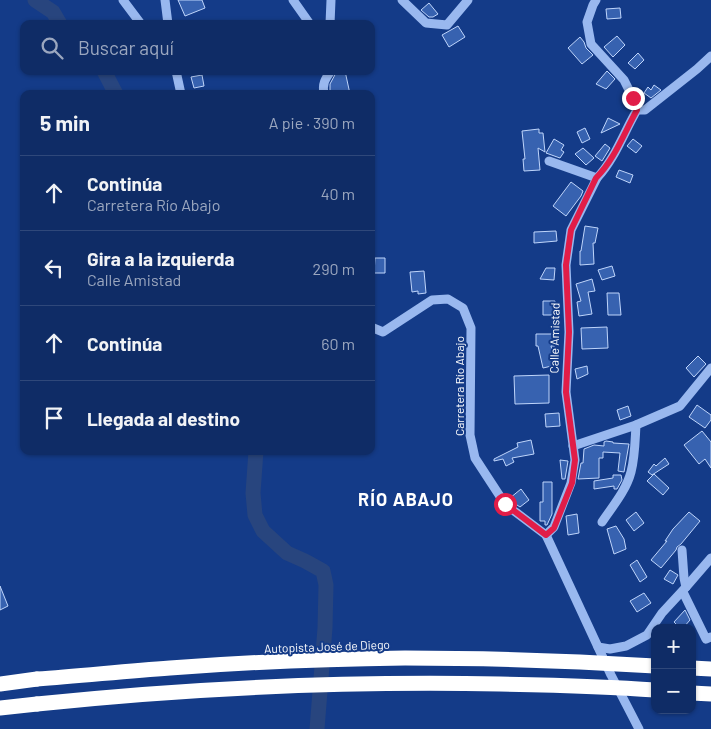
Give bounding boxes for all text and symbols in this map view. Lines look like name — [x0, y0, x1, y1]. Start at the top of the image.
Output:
search box — [20, 20, 375, 75]
icon: search — [38, 34, 66, 62]
text: Buscar aquí — [78, 36, 174, 59]
route end — [622, 87, 645, 110]
text: 5 min — [40, 110, 90, 135]
text: A pie · 390 m — [269, 113, 355, 132]
text: Continúa — [87, 172, 162, 195]
icon: ahead — [40, 179, 68, 207]
text: 40 m — [321, 184, 355, 203]
text: Carretera Río Abajo — [87, 195, 220, 214]
text: Gira a la izquierda — [87, 247, 235, 270]
icon: left — [40, 254, 68, 282]
text: 290 m — [313, 259, 355, 278]
text: Calle Amistad — [87, 270, 181, 289]
street label: Calle Amistad — [546, 303, 562, 373]
icon: ahead — [40, 329, 68, 357]
text: Continúa — [87, 332, 162, 355]
text: 60 m — [321, 334, 355, 353]
street label: Carretera Río Abajo — [452, 336, 466, 436]
icon: arrive — [40, 404, 68, 432]
text: Llegada al destino — [87, 407, 240, 430]
district label: RÍO ABAJO — [358, 488, 454, 510]
route start — [494, 493, 517, 516]
map controls — [651, 624, 696, 714]
button: + — [651, 624, 696, 669]
street label: Autopista José de Diego — [264, 637, 390, 655]
button: − — [651, 669, 696, 714]

